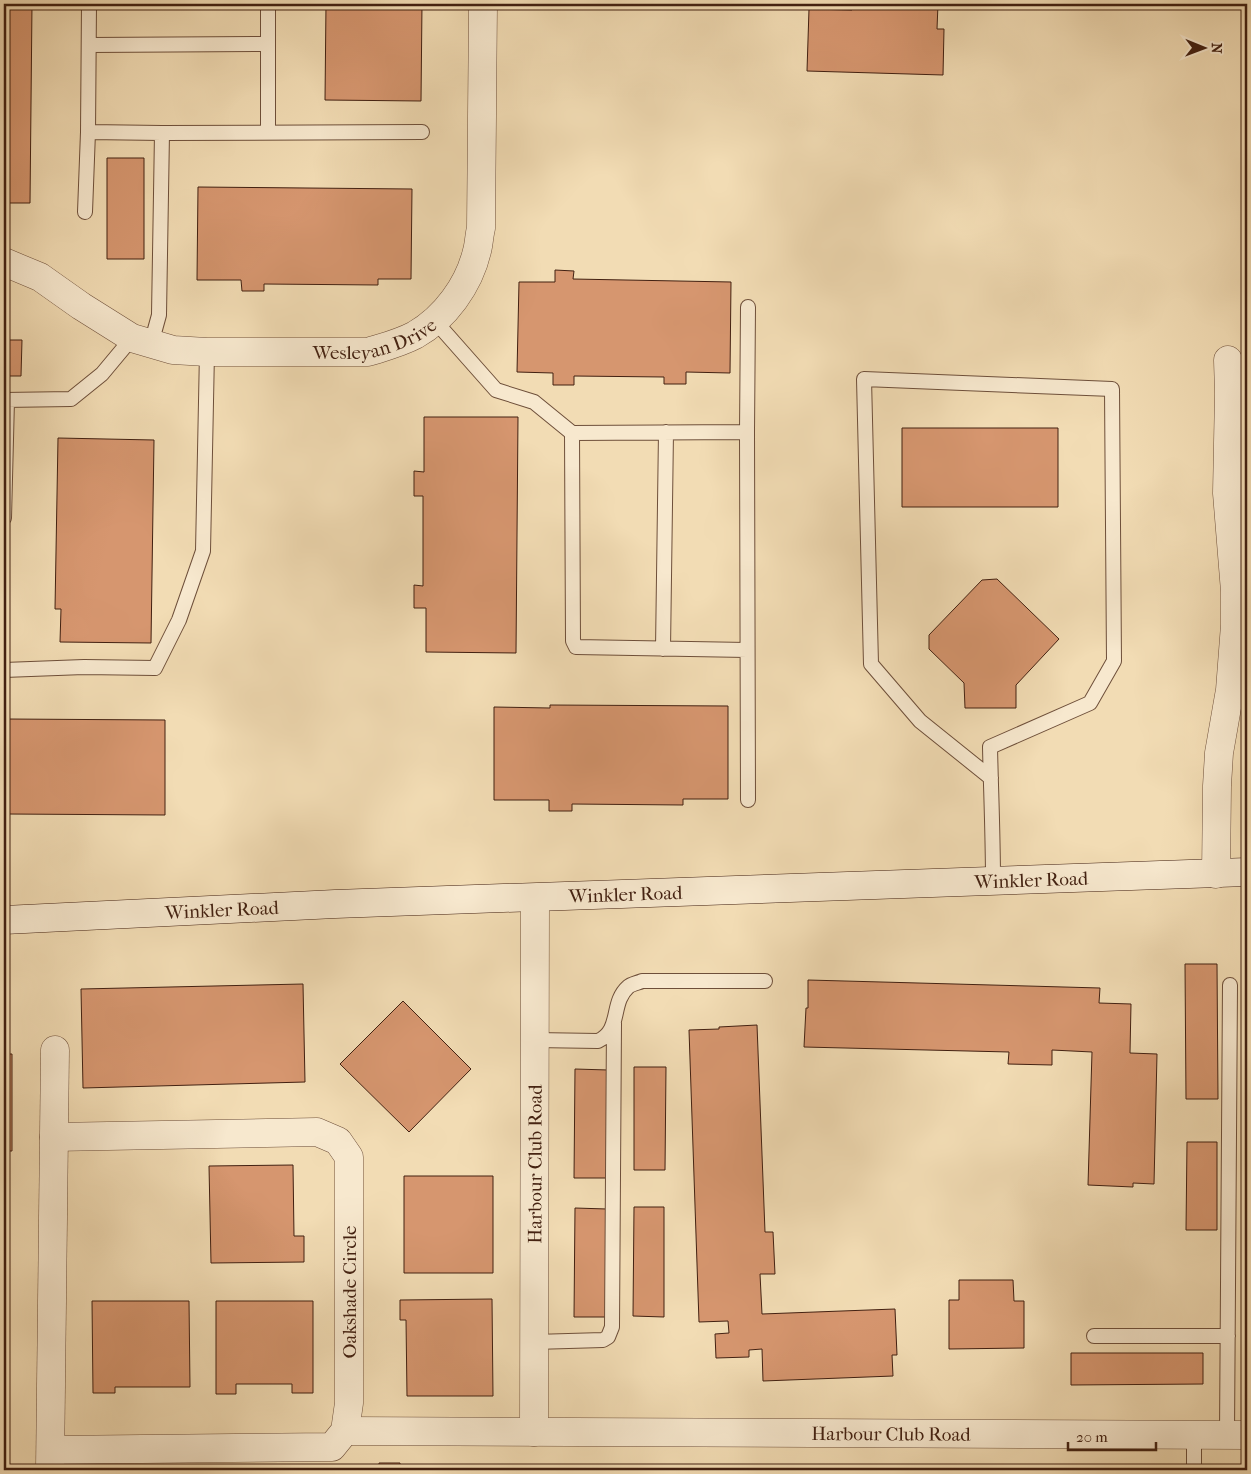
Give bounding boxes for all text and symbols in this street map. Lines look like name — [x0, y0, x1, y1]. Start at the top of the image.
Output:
north arrow — [1178, 22, 1228, 72]
text: N — [1208, 43, 1225, 54]
street label: Wesleyan Drive — [312, 314, 441, 364]
street label: Winkler Road — [973, 868, 1089, 894]
street label: Winkler Road — [567, 882, 683, 908]
street label: Winkler Road — [163, 897, 280, 924]
street label: Harbour Club Road — [524, 1084, 547, 1244]
street label: Oakshade Circle — [339, 1226, 361, 1358]
scale bar — [1068, 1419, 1156, 1451]
street label: Harbour Club Road — [811, 1423, 971, 1446]
text: 20 m — [1076, 1428, 1108, 1446]

